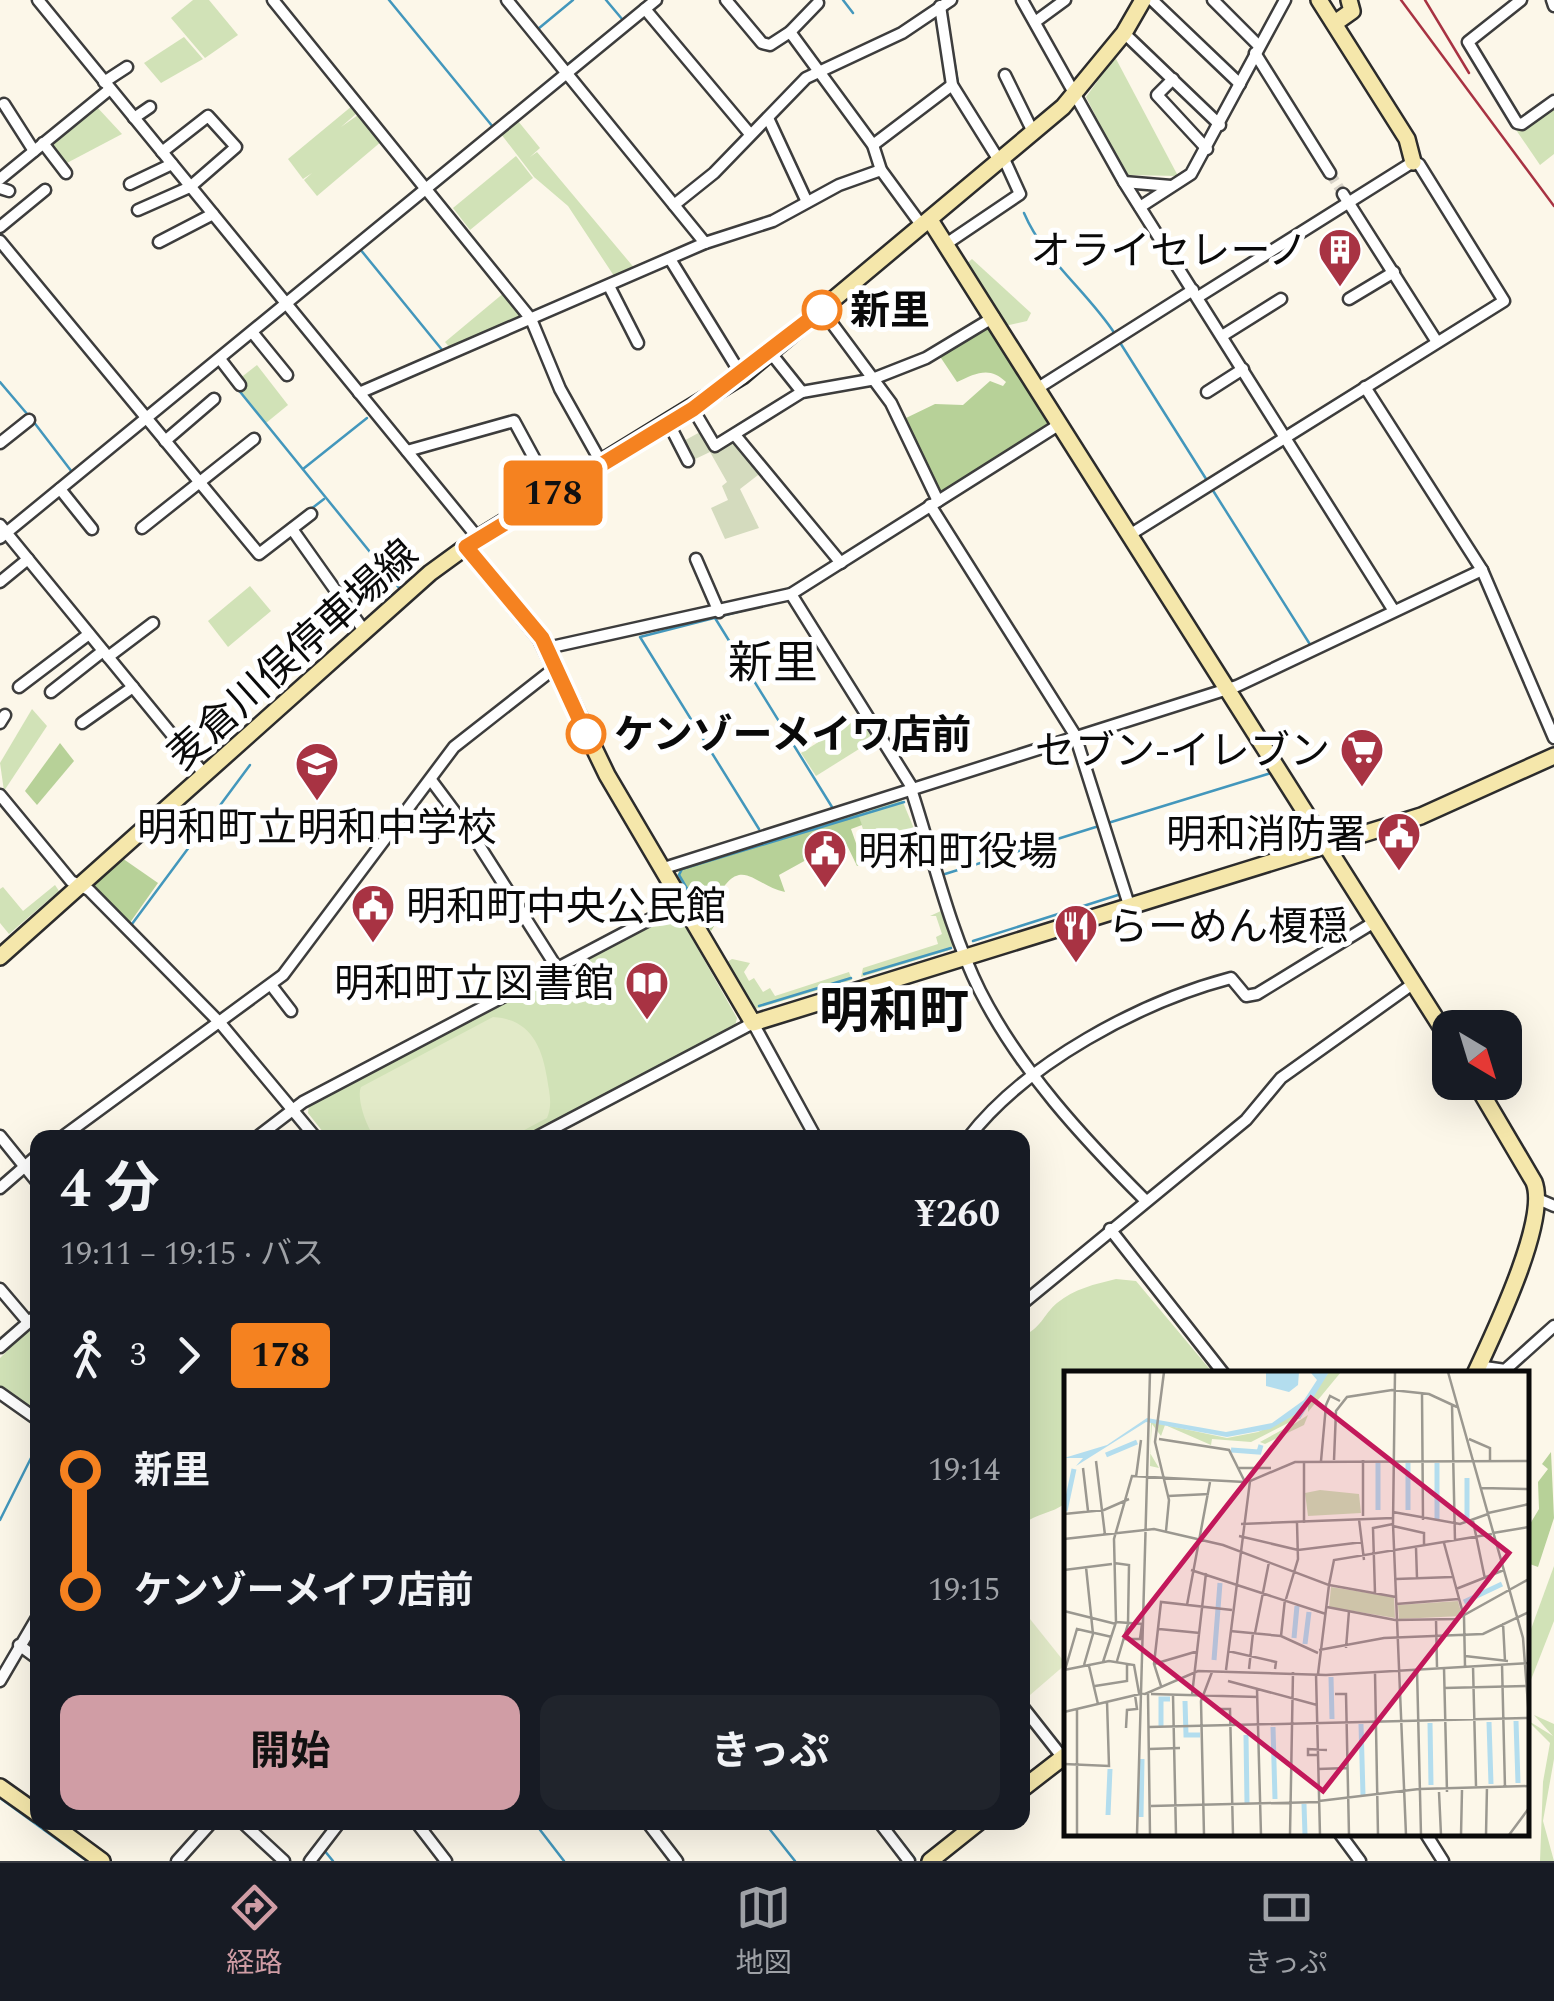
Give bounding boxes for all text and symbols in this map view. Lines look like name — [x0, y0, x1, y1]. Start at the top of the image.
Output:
place label: オライセレーノ — [1030, 222, 1308, 283]
building icon: オライセレーノ — [1317, 227, 1363, 288]
place label: 新里 — [850, 282, 930, 343]
marker: 新里 — [803, 291, 841, 329]
line badge: 178 — [496, 460, 610, 526]
text: 178 — [524, 467, 582, 520]
street label: 麦倉川俣停車場線 — [154, 526, 433, 786]
district label: 新里 — [728, 630, 818, 699]
place label: ケンゾーメイワ店前 — [614, 706, 971, 767]
marker: ケンゾーメイワ店前 — [567, 715, 605, 753]
place label: セブン-イレブン — [1035, 722, 1330, 783]
supermarket icon: セブン-イレブン — [1339, 727, 1385, 788]
school or university icon: 明和町立明和中学校 — [294, 741, 340, 802]
place label: 明和町立明和中学校 — [137, 799, 497, 860]
place label: 明和消防署 — [1166, 806, 1366, 867]
public building icon: 明和消防署 — [1376, 811, 1422, 872]
place label: 明和町役場 — [858, 823, 1058, 884]
public building icon: 明和町役場 — [802, 828, 848, 889]
place label: 明和町中央公民館 — [406, 878, 726, 939]
public building icon: 明和町中央公民館 — [350, 883, 396, 944]
place label: らーめん榎穏 — [1108, 898, 1348, 959]
restaurant icon: らーめん榎穏 — [1053, 903, 1099, 964]
place label: 明和町立図書館 — [334, 955, 614, 1016]
library icon: 明和町立図書館 — [624, 960, 670, 1021]
district label: 明和町 — [819, 975, 969, 1051]
north arrow — [1432, 1010, 1522, 1100]
map controls — [1432, 1010, 1522, 1100]
text: 4 分 — [60, 1148, 160, 1231]
text: ¥260 — [915, 1186, 1000, 1244]
text: 19:11 – 19:15 · バス — [60, 1230, 324, 1279]
icon: walk — [60, 1328, 115, 1383]
icon: forward — [161, 1328, 216, 1383]
text: 178 — [251, 1329, 310, 1382]
text: 3 — [130, 1331, 146, 1380]
inset map — [1064, 1371, 1529, 1836]
text: 新里 — [134, 1443, 210, 1501]
text: 19:14 — [928, 1446, 1000, 1495]
text: ケンゾーメイワ店前 — [134, 1563, 473, 1621]
text: 19:15 — [928, 1566, 1000, 1615]
button: 開始 — [60, 1695, 520, 1810]
button: きっぷ — [540, 1695, 1000, 1810]
tab: 経路 — [227, 1880, 283, 1985]
tab: 地図 — [736, 1880, 792, 1985]
tab: きっぷ — [1245, 1880, 1327, 1985]

